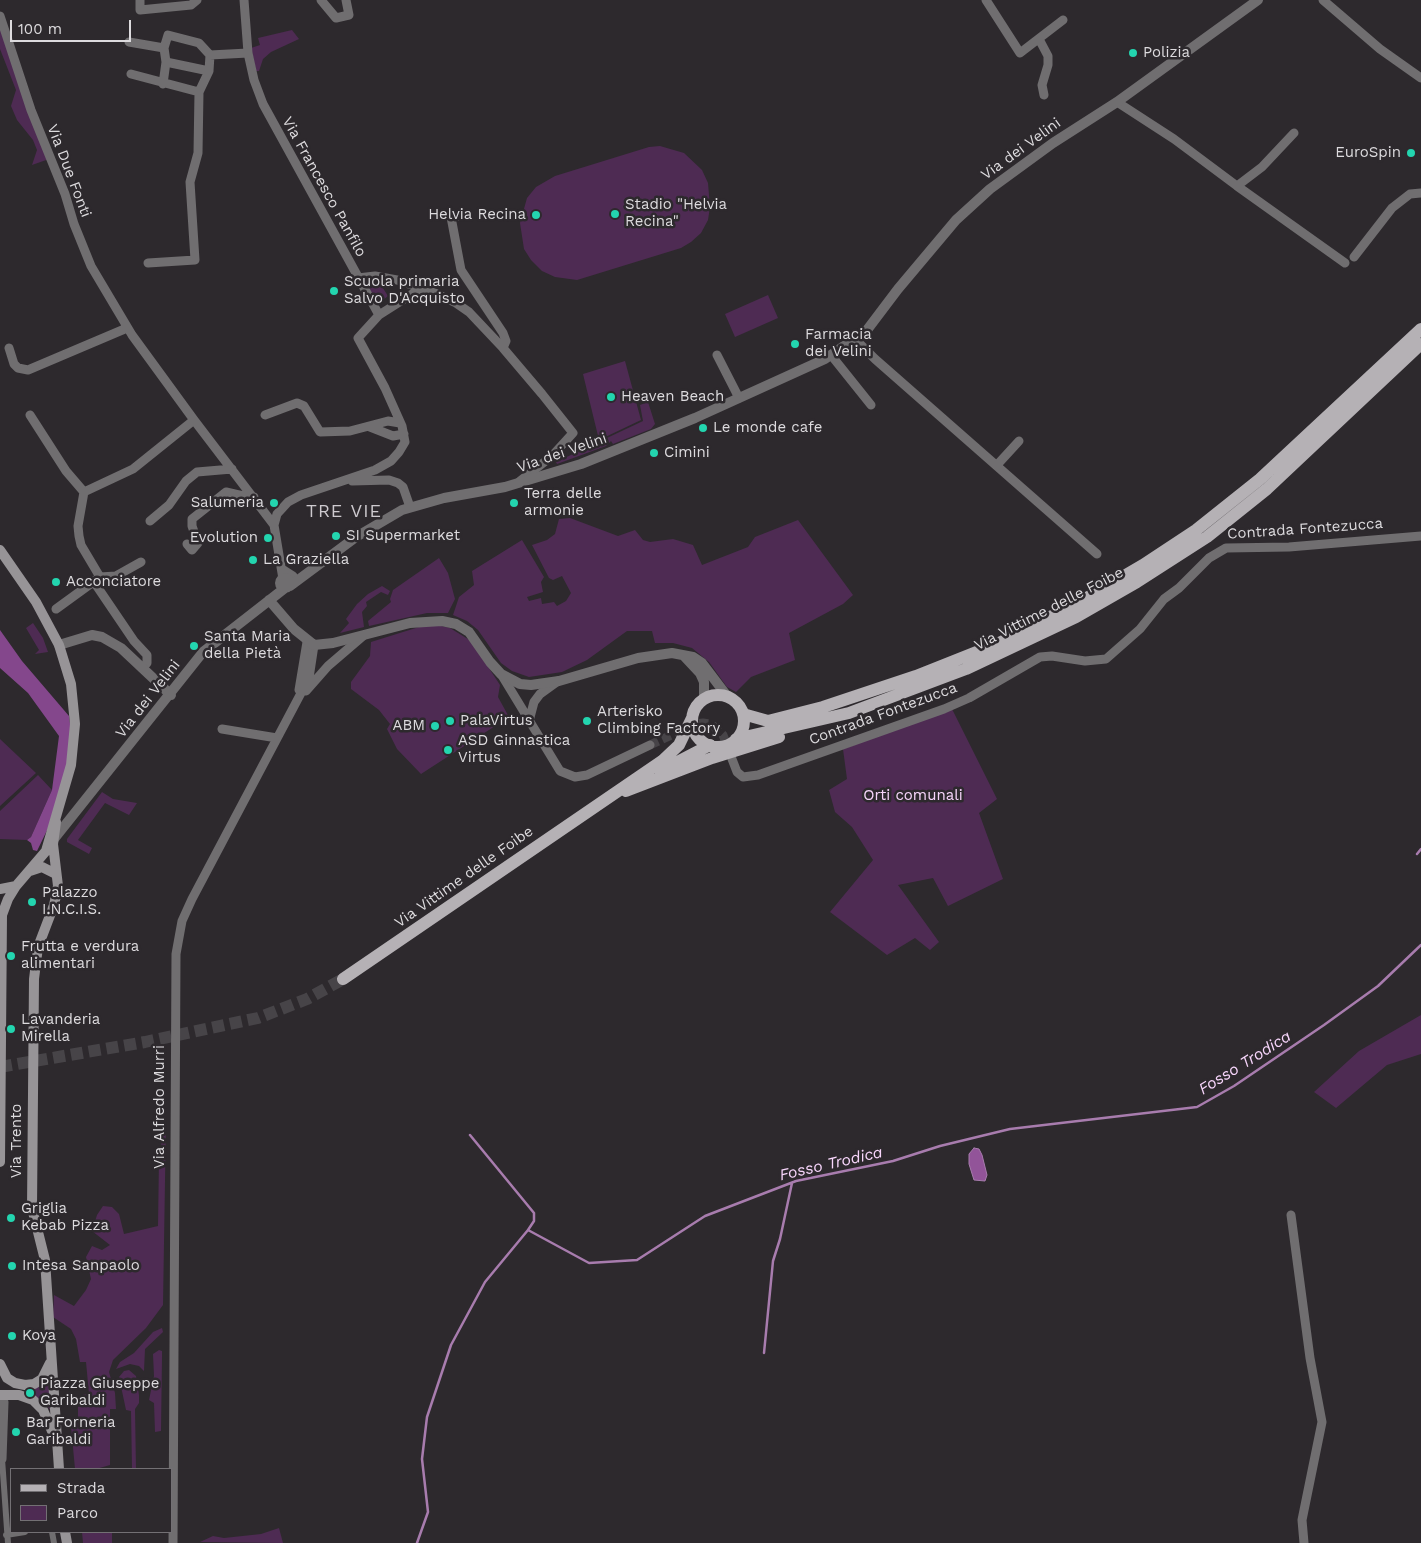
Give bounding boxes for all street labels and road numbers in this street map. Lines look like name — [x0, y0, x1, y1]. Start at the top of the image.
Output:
street label: Via Francesco Panfilo — [278, 114, 370, 260]
street label: Via dei Velini — [978, 114, 1064, 184]
street label: Via Due Fonti — [43, 122, 95, 220]
street label: Via dei Velini — [515, 429, 609, 477]
street label: Contrada Fontezucca — [1226, 515, 1384, 543]
street label: Via Vittime delle Foibe — [971, 564, 1127, 654]
street label: Via dei Velini — [112, 656, 184, 742]
street label: Contrada Fontezucca — [807, 679, 959, 749]
street label: Via Vittime delle Foibe — [391, 822, 537, 932]
street label: Via Alfredo Murri — [151, 1045, 169, 1169]
street label: Via Trento — [8, 1104, 26, 1178]

